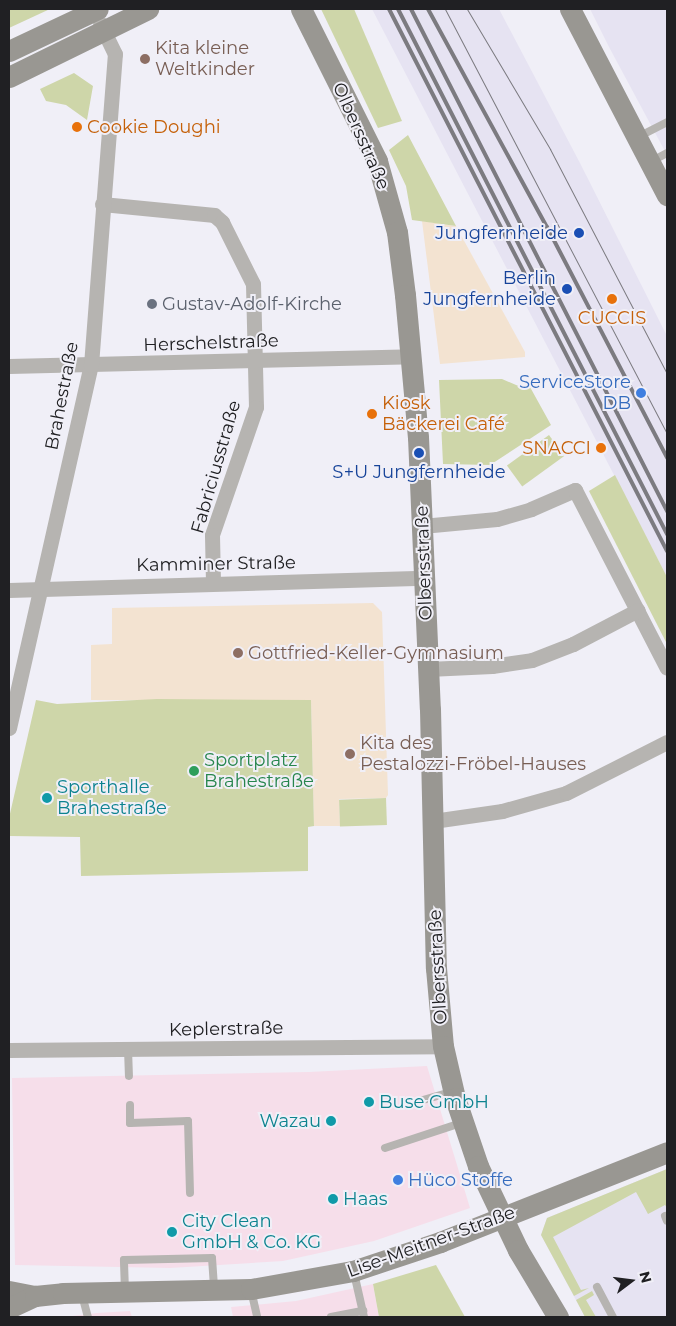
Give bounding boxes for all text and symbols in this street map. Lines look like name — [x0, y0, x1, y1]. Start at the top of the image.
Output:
place label: Kita kleine Weltkinder — [155, 38, 255, 80]
marker: Kita kleine Weltkinder — [139, 53, 151, 65]
street label: Olbersstraße — [328, 79, 394, 193]
place label: Cookie Doughi — [87, 116, 221, 138]
marker: Cookie Doughi — [71, 121, 83, 133]
place label: Jungfernheide — [435, 222, 568, 244]
marker: Jungfernheide — [572, 226, 586, 240]
place label: Berlin Jungfernheide — [423, 268, 556, 310]
marker: Berlin Jungfernheide — [560, 282, 574, 296]
place label: Gustav-Adolf-Kirche — [162, 293, 342, 315]
marker: CUCCIS — [606, 293, 618, 305]
marker: Gustav-Adolf-Kirche — [146, 298, 158, 310]
place label: CUCCIS — [578, 307, 646, 329]
street label: Herschelstraße — [143, 330, 279, 356]
street label: Brahestraße — [41, 340, 83, 452]
place label: ServiceStore DB — [519, 372, 631, 414]
marker: ServiceStore DB — [635, 387, 647, 399]
place label: Kiosk Bäckerei Café — [382, 393, 505, 436]
street label: Fabriciusstraße — [187, 398, 245, 536]
marker: Kiosk Bäckerei Café — [366, 408, 378, 420]
place label: SNACCI — [522, 437, 591, 459]
marker: SNACCI — [595, 442, 607, 454]
marker: S+U Jungfernheide — [413, 447, 425, 459]
place label: S+U Jungfernheide — [332, 461, 506, 483]
street label: Olbersstraße — [411, 505, 437, 621]
street label: Kamminer Straße — [136, 552, 296, 576]
place label: Gottfried-Keller-Gymnasium — [248, 642, 504, 664]
marker: Gottfried-Keller-Gymnasium — [232, 647, 244, 659]
place label: Kita des Pestalozzi-Fröbel-Hauses — [360, 733, 586, 776]
marker: Kita des Pestalozzi-Fröbel-Hauses — [344, 748, 356, 760]
place label: Sportplatz Brahestraße — [204, 750, 314, 792]
marker: Sportplatz Brahestraße — [188, 765, 200, 777]
place label: Sporthalle Brahestraße — [57, 777, 167, 820]
marker: Sporthalle Brahestraße — [41, 792, 53, 804]
street label: Olbersstraße — [424, 909, 452, 1025]
street label: Keplerstraße — [169, 1017, 283, 1041]
place label: Buse GmbH — [379, 1091, 489, 1113]
marker: Buse GmbH — [363, 1096, 375, 1108]
place label: Wazau — [259, 1110, 321, 1132]
marker: Wazau — [325, 1115, 337, 1127]
place label: Hüco Stoffe — [408, 1169, 513, 1191]
marker: Hüco Stoffe — [392, 1174, 404, 1186]
place label: Haas — [343, 1188, 388, 1210]
marker: Haas — [327, 1193, 339, 1205]
street label: Lise-Meitner-Straße — [344, 1202, 518, 1282]
place label: City Clean GmbH & Co. KG — [182, 1211, 321, 1254]
marker: City Clean GmbH & Co. KG — [166, 1226, 178, 1238]
north arrow — [606, 1256, 656, 1306]
text: N — [635, 1269, 656, 1285]

